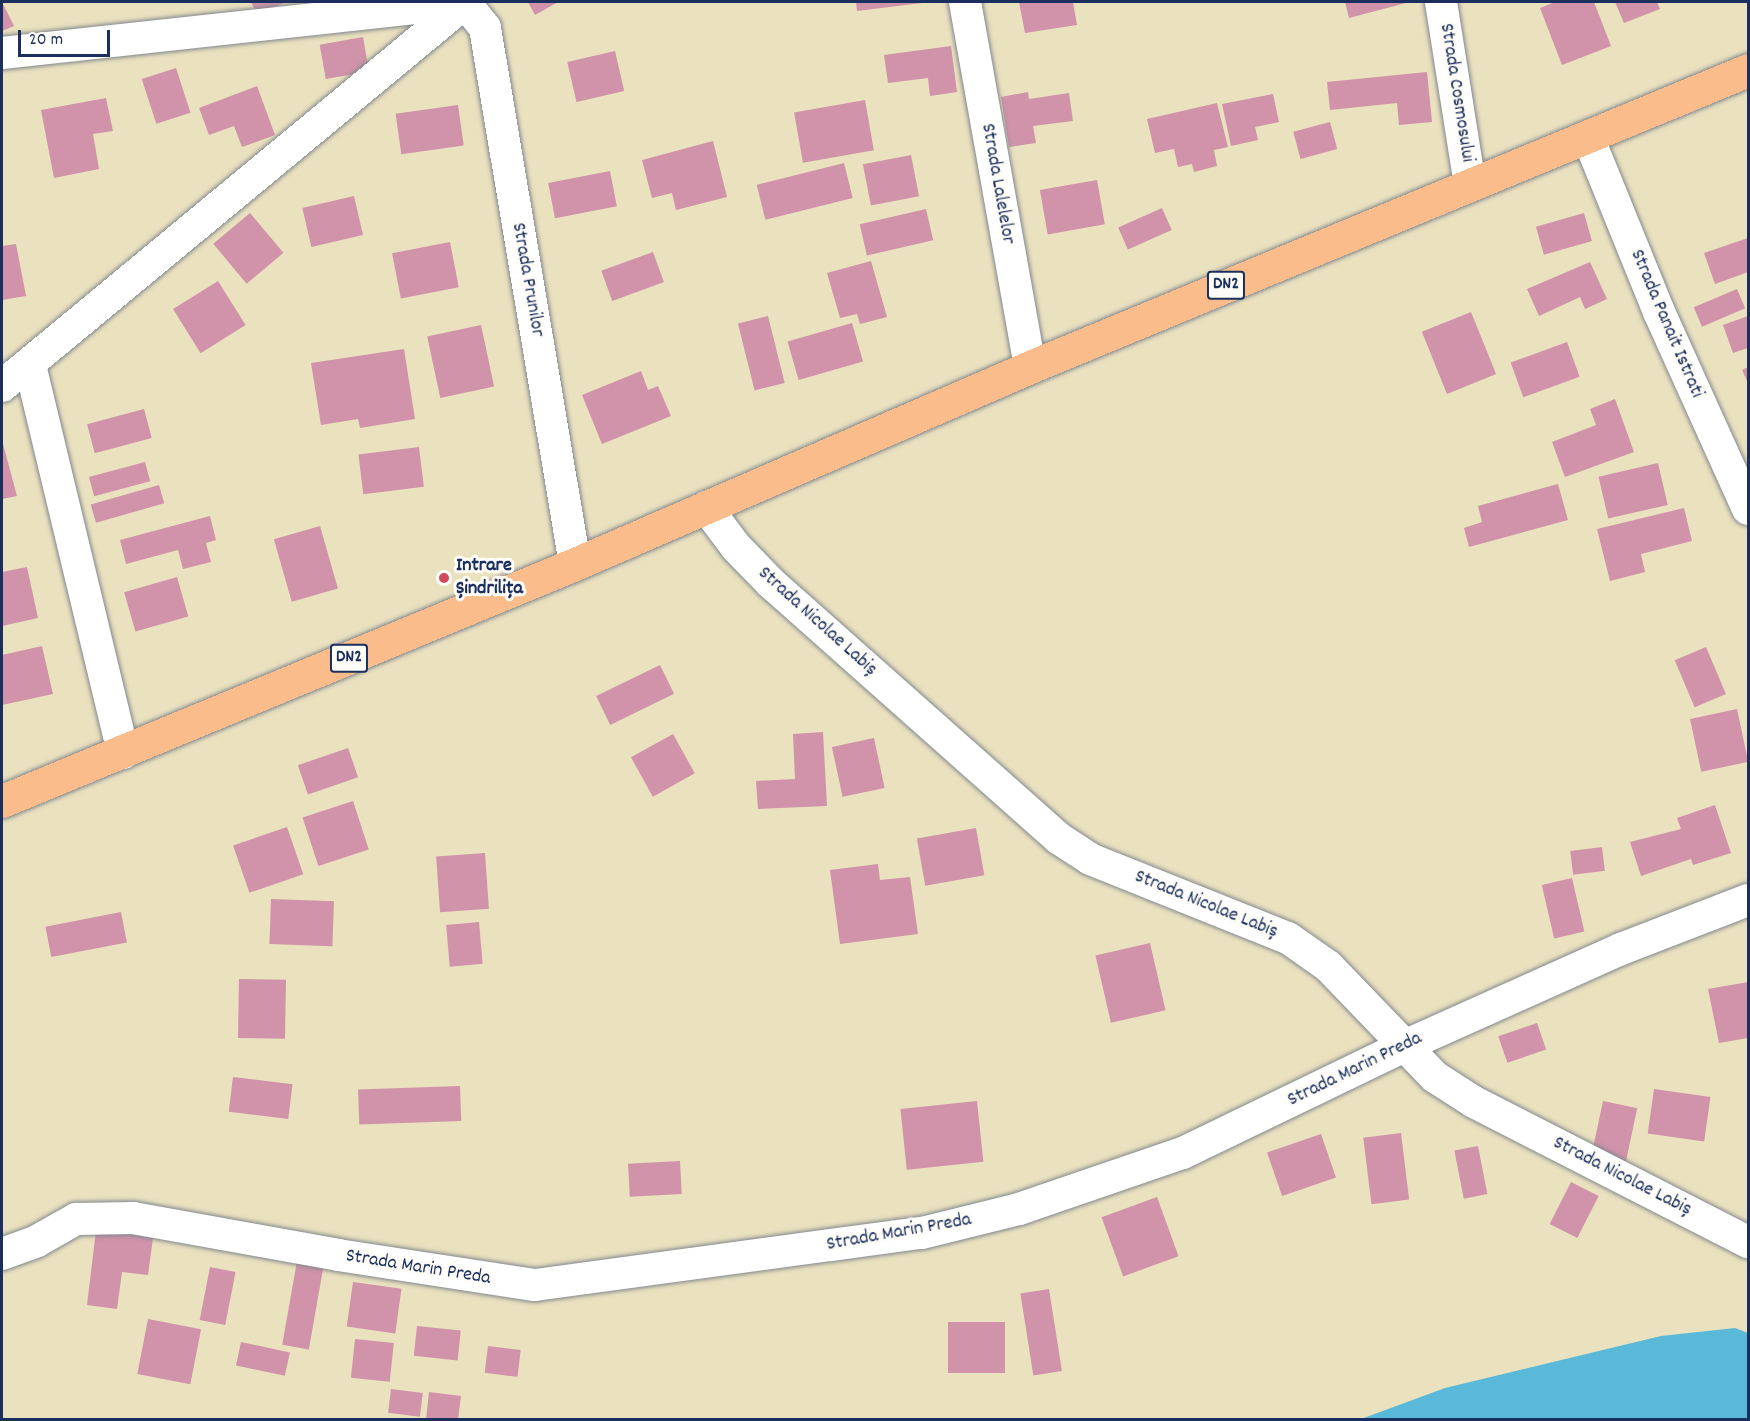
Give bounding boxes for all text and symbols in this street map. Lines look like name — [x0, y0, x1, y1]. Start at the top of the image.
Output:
scale bar — [21, 18, 112, 56]
street label: Strada Cosmosului — [1433, 22, 1479, 164]
text: 20 m — [29, 28, 63, 53]
street label: Strada Lalelelor — [975, 122, 1019, 246]
street label: Strada Prunilor — [505, 221, 549, 339]
street label: Strada Panait Istrati — [1624, 246, 1708, 402]
road number: DN2 — [1206, 270, 1246, 300]
place label: Intrare Șindrilița — [456, 554, 523, 601]
street label: Strada Nicolae Labiș — [752, 562, 882, 682]
marker: Intrare Șindrilița — [437, 571, 451, 585]
road number: DN2 — [330, 643, 368, 673]
street label: Strada Nicolae Labiș — [1131, 865, 1281, 945]
street label: Strada Marin Preda — [1284, 1027, 1426, 1113]
street label: Strada Nicolae Labiș — [1549, 1132, 1695, 1222]
street label: Strada Marin Preda — [825, 1208, 973, 1258]
street label: Strada Marin Preda — [344, 1245, 492, 1291]

